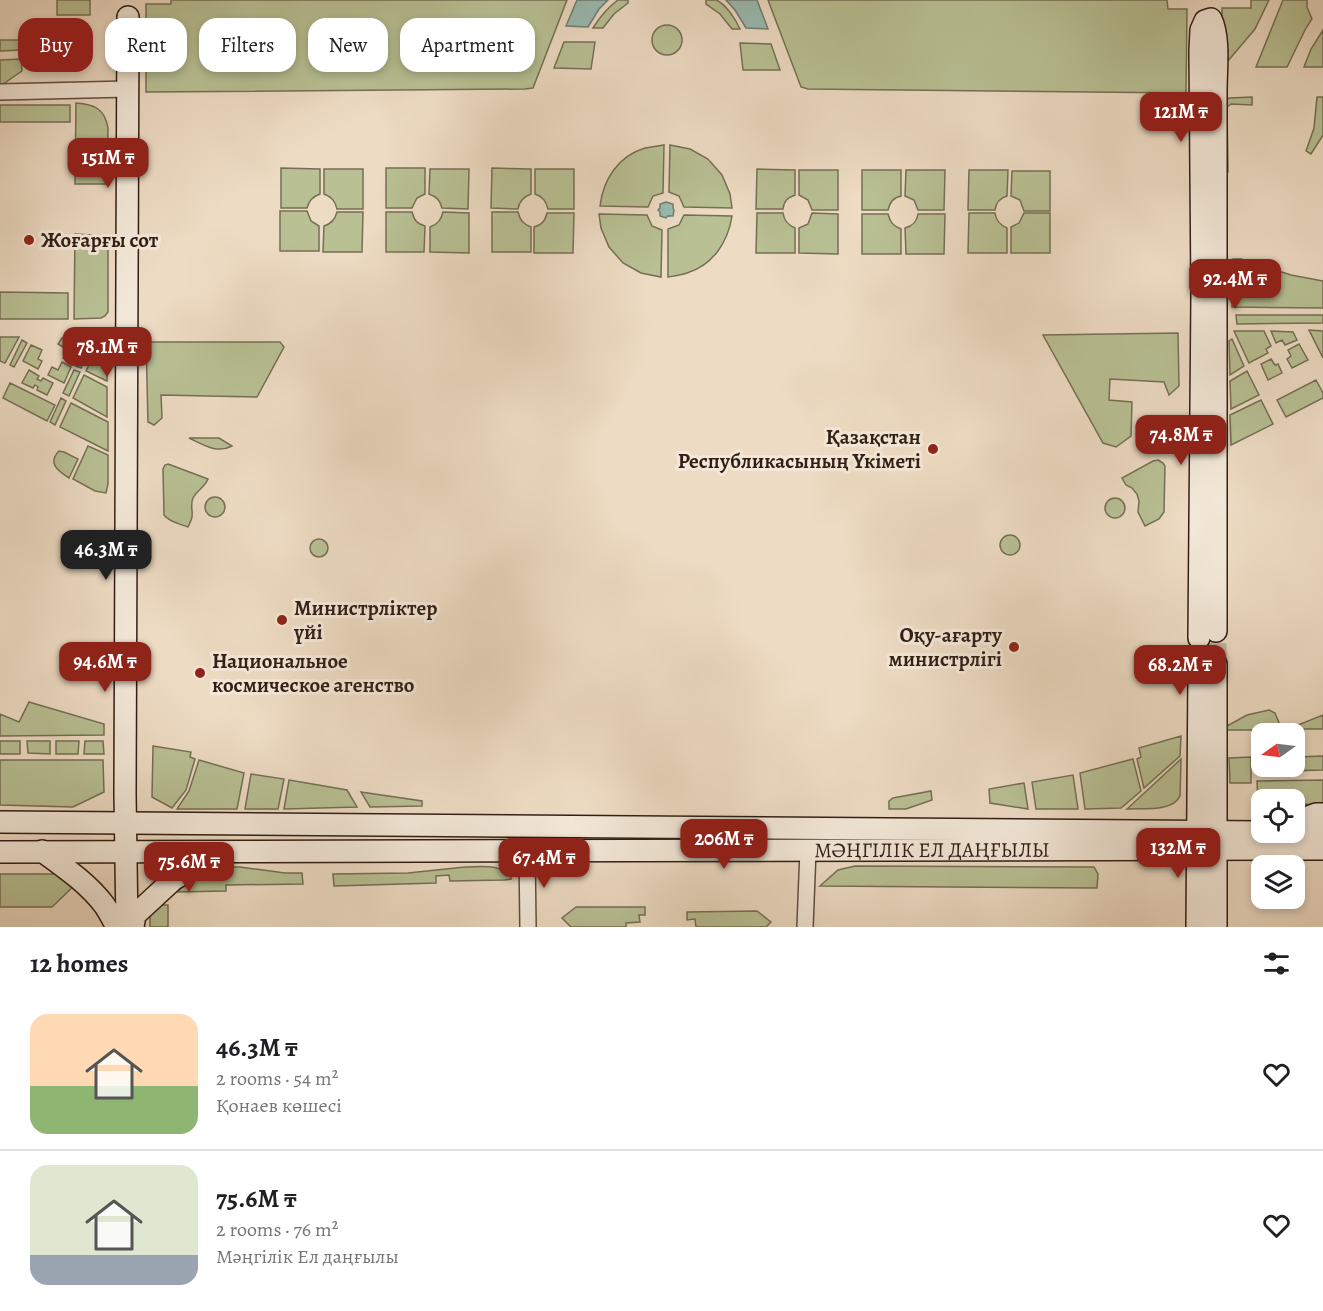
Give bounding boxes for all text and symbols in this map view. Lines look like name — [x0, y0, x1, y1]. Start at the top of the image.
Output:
chip: Buy — [18, 18, 93, 72]
chip: Rent — [105, 18, 187, 72]
chip: Filters — [199, 18, 296, 72]
chip: New — [308, 18, 388, 72]
chip: Apartment — [400, 18, 535, 72]
pin: 121M ₸ — [1132, 92, 1230, 143]
text: 121M ₸ — [1154, 98, 1208, 125]
pin: 151M ₸ — [59, 138, 157, 189]
text: 151M ₸ — [82, 144, 134, 171]
place label: Жоғарғы сот — [41, 226, 159, 254]
marker: Жоғарғы сот — [22, 233, 36, 247]
pin: 92.4M ₸ — [1180, 259, 1290, 310]
text: 92.4M ₸ — [1203, 265, 1267, 292]
pin: 78.1M ₸ — [52, 327, 162, 378]
text: 78.1M ₸ — [77, 333, 137, 360]
pin: 74.8M ₸ — [1126, 415, 1236, 466]
text: 74.8M ₸ — [1149, 421, 1213, 448]
place label: Қазақстан Республикасының Үкіметі — [678, 423, 921, 475]
marker: Қазақстан Республикасының Үкіметі — [926, 442, 940, 456]
pin: 46.3M ₸ — [51, 530, 161, 581]
text: 46.3M ₸ — [75, 536, 137, 563]
place label: Министрліктер үйі — [293, 594, 437, 646]
marker: Министрліктер үйі — [275, 613, 289, 627]
place label: Оқу-ағарту министрлігі — [888, 621, 1003, 673]
marker: Оқу-ағарту министрлігі — [1007, 640, 1021, 654]
pin: 94.6M ₸ — [50, 642, 160, 693]
pin: 68.2M ₸ — [1125, 645, 1235, 696]
place label: Национальное космическое агенство — [212, 647, 415, 699]
text: 94.6M ₸ — [73, 648, 137, 675]
text: 68.2M ₸ — [1148, 651, 1212, 678]
marker: Национальное космическое агенство — [193, 666, 207, 680]
north arrow — [1251, 723, 1305, 777]
map controls — [1251, 723, 1305, 909]
button: locate — [1251, 789, 1305, 843]
pin: 206M ₸ — [675, 819, 773, 870]
text: 206M ₸ — [694, 825, 754, 852]
pin: 132M ₸ — [1129, 828, 1227, 879]
text: 132M ₸ — [1150, 834, 1206, 861]
street label: МӘҢГІЛІК ЕЛ ДАҢҒЫЛЫ — [814, 836, 1050, 864]
pin: 67.4M ₸ — [489, 838, 599, 889]
pin: 75.6M ₸ — [134, 842, 244, 893]
text: 67.4M ₸ — [513, 844, 575, 871]
text: 75.6M ₸ — [158, 848, 220, 875]
button: layers — [1251, 855, 1305, 909]
text: 12 homes — [30, 946, 128, 981]
icon: filters — [1260, 947, 1293, 980]
text: 46.3M ₸ — [216, 1030, 298, 1065]
icon: home — [78, 1038, 150, 1110]
icon: heart — [1260, 1058, 1293, 1091]
text: 2 rooms · 54 m² — [216, 1065, 338, 1092]
text: Қонаев көшесі — [216, 1092, 342, 1119]
text: 75.6M ₸ — [216, 1181, 297, 1216]
icon: home — [78, 1189, 150, 1261]
icon: heart — [1260, 1209, 1293, 1242]
text: 2 rooms · 76 m² — [216, 1216, 338, 1243]
text: Мәңгілік Ел даңғылы — [216, 1243, 399, 1270]

